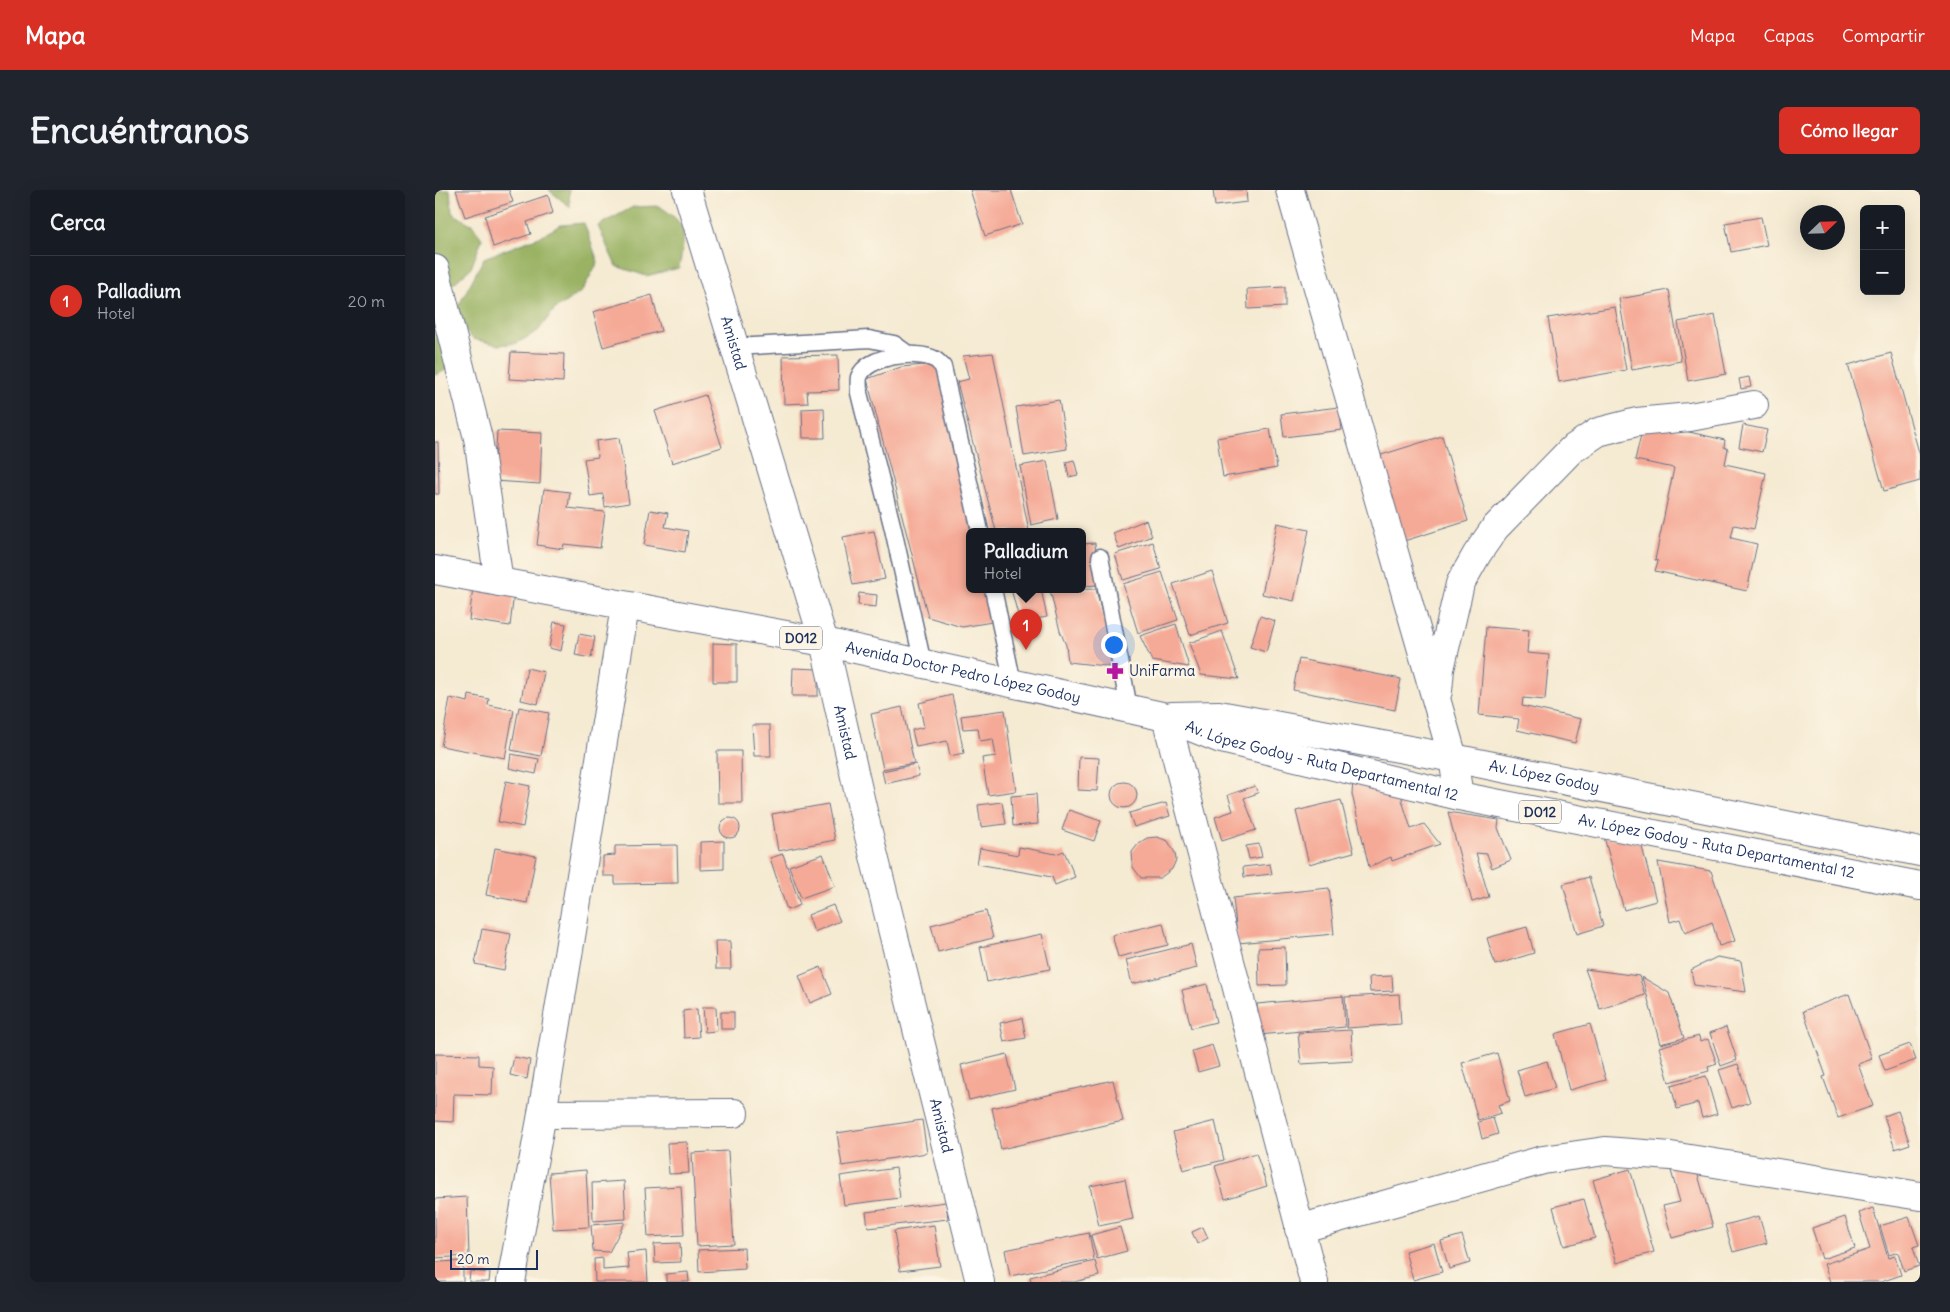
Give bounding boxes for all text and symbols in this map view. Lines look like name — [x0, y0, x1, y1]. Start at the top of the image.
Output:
text: Mapa — [25, 20, 85, 50]
text: Mapa — [1690, 24, 1735, 47]
text: Capas — [1763, 24, 1814, 47]
text: Compartir — [1842, 24, 1925, 47]
button: Cómo llegar — [1779, 107, 1920, 154]
text: Encuéntranos — [30, 108, 249, 152]
north arrow — [1800, 205, 1845, 250]
map controls — [1860, 205, 1905, 295]
button: + — [1860, 205, 1905, 250]
text: Cerca — [50, 209, 105, 236]
button: − — [1860, 250, 1905, 295]
text: Palladium — [97, 279, 181, 303]
text: 1 — [63, 291, 69, 311]
text: 20 m — [348, 291, 385, 311]
text: Hotel — [97, 303, 135, 323]
street label: Amistad — [717, 314, 751, 372]
popup — [966, 528, 1086, 593]
text: Palladium — [984, 539, 1068, 563]
text: Hotel — [984, 563, 1022, 583]
pin: 1 — [1010, 609, 1042, 650]
road number: D012 — [780, 626, 822, 649]
your location — [1101, 632, 1127, 658]
street label: Avenida Doctor Pedro López Godoy — [844, 637, 1083, 707]
pharmacy icon: UniFarma — [1105, 661, 1125, 681]
place label: UniFarma — [1129, 661, 1196, 680]
street label: Amistad — [830, 703, 861, 762]
street label: Av. López Godoy - Ruta Departamental 12 — [1183, 716, 1460, 805]
street label: Av. López Godoy — [1488, 756, 1601, 796]
road number: D012 — [1519, 800, 1561, 824]
street label: Av. López Godoy - Ruta Departamental 12 — [1577, 809, 1856, 882]
street label: Amistad — [926, 1096, 958, 1155]
scale bar — [450, 1247, 537, 1270]
text: 20 m — [457, 1250, 490, 1268]

